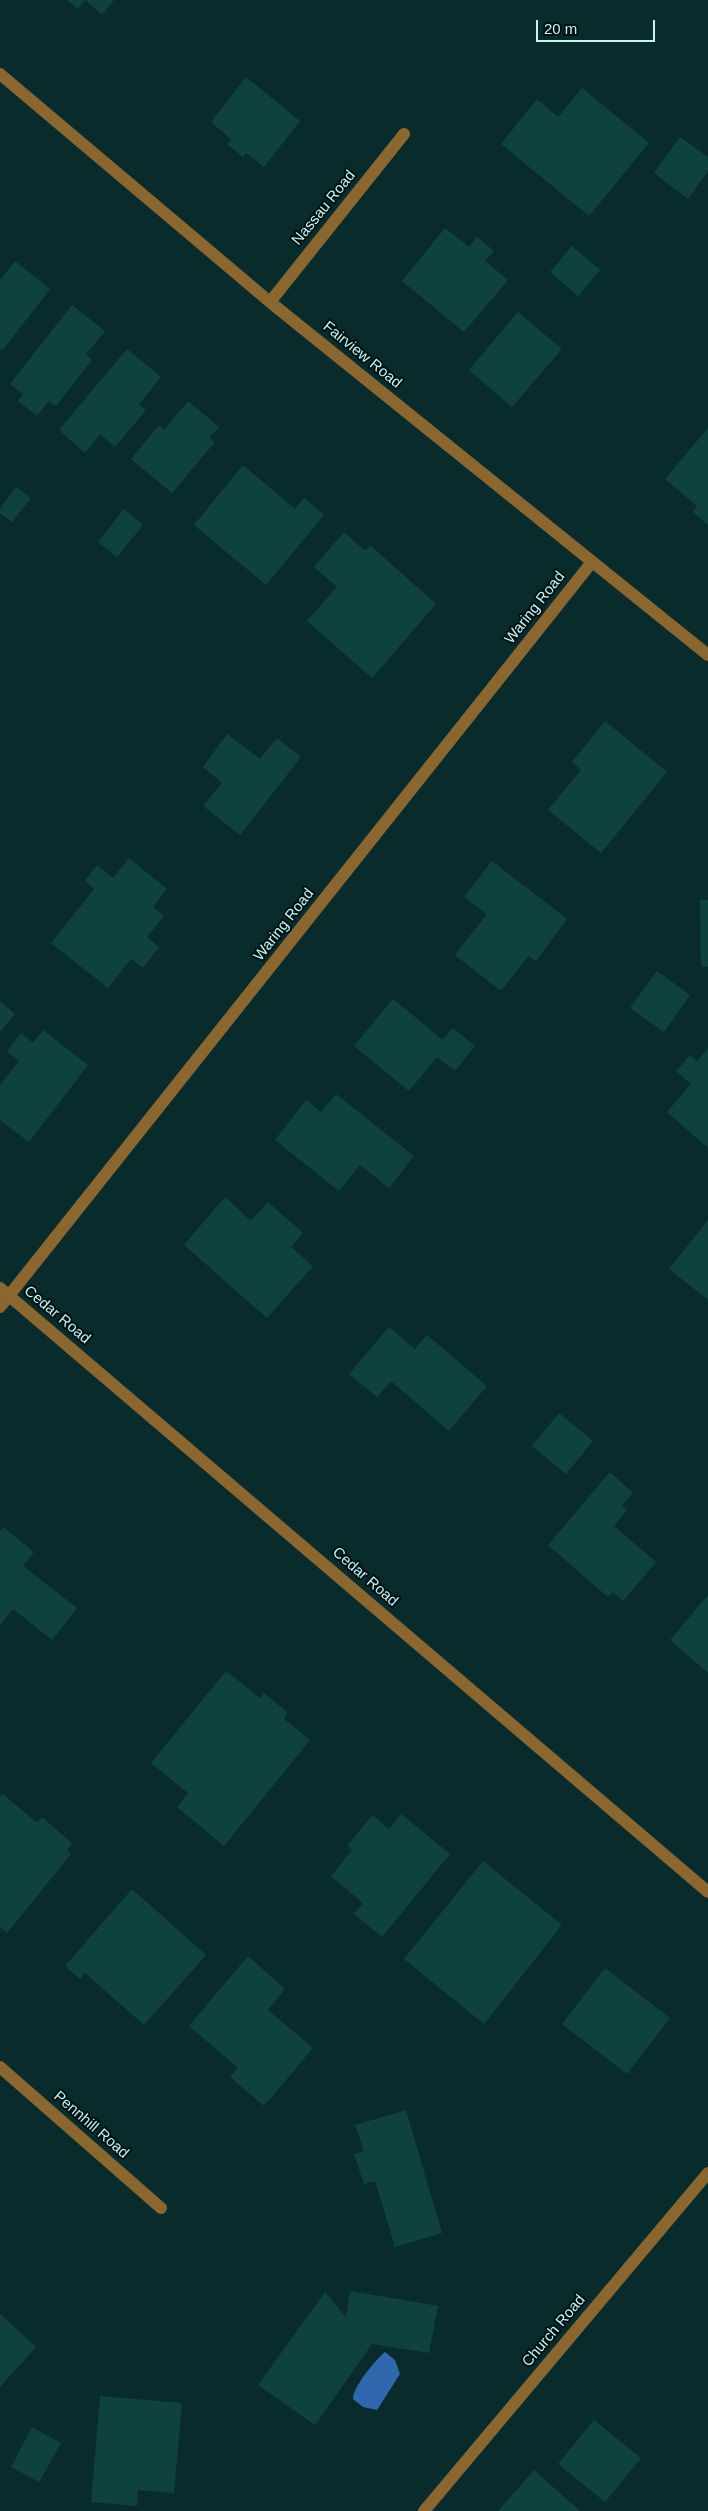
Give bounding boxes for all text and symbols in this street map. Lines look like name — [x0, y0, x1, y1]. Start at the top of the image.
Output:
scale bar — [538, 10, 657, 42]
text: 20 m — [544, 20, 577, 37]
street label: Nassau Road — [288, 167, 360, 249]
street label: Fairview Road — [319, 318, 405, 392]
street label: Waring Road — [501, 568, 569, 648]
street label: Waring Road — [250, 885, 318, 965]
street label: Cedar Road — [20, 1282, 94, 1348]
street label: Cedar Road — [329, 1544, 401, 1610]
street label: Pennhill Road — [50, 2088, 132, 2162]
street label: Church Road — [519, 2291, 589, 2371]

